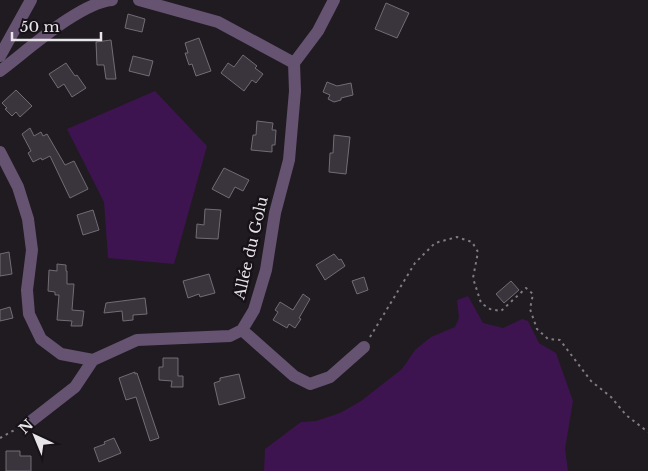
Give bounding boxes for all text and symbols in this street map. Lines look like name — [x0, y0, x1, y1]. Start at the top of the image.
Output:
scale bar — [12, 10, 101, 42]
text: 50 m — [20, 17, 60, 36]
street label: Allée du Golu — [229, 195, 272, 302]
north arrow — [10, 411, 60, 461]
text: N — [15, 416, 37, 438]

